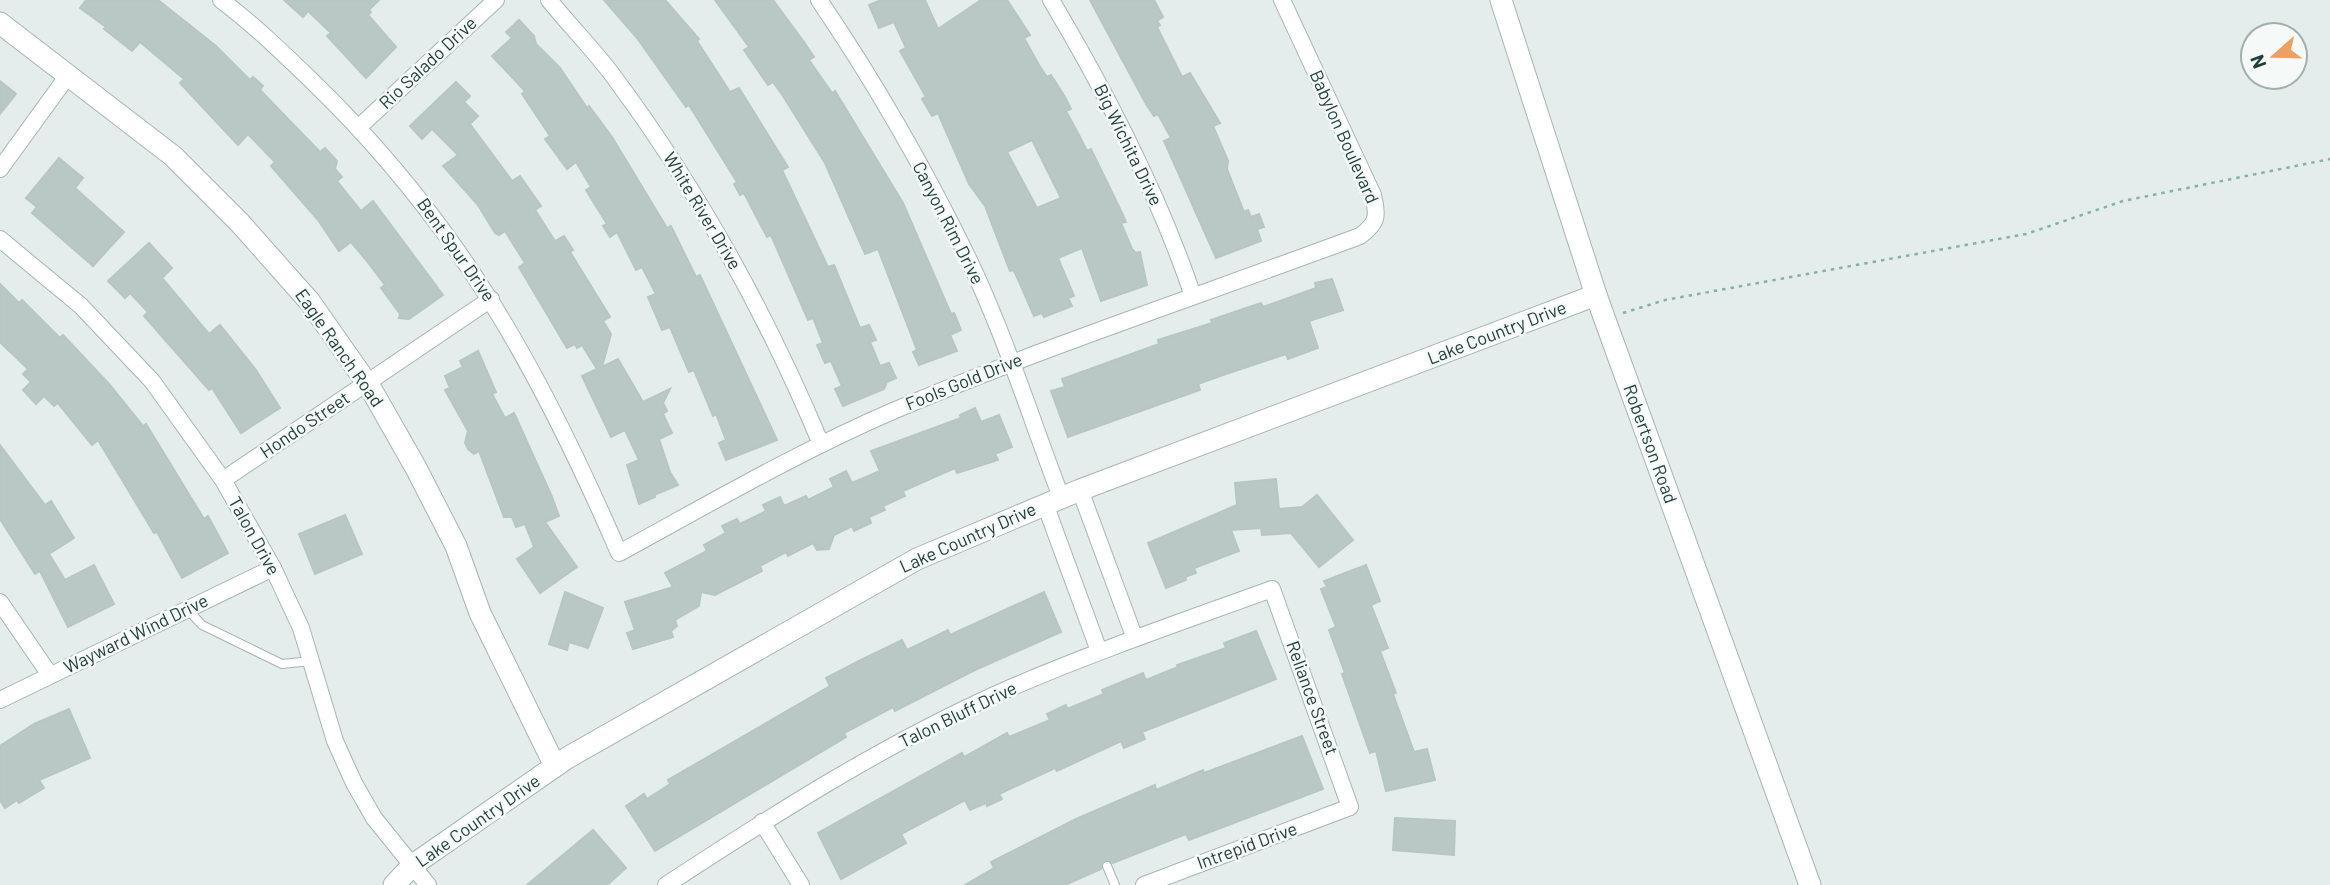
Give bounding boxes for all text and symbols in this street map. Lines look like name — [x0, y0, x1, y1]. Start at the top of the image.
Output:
street label: Rio Salado Drive — [374, 11, 481, 113]
north arrow — [2239, 21, 2309, 91]
text: N — [2245, 52, 2271, 72]
street label: Babylon Boulevard — [1306, 66, 1384, 207]
street label: Big Wichita Drive — [1090, 80, 1168, 209]
street label: White River Drive — [659, 148, 747, 273]
street label: Canyon Rim Drive — [908, 157, 989, 288]
street label: Bent Spur Drive — [413, 194, 501, 305]
street label: Eagle Ranch Road — [291, 284, 389, 411]
street label: Lake Country Drive — [1424, 295, 1569, 369]
street label: Fools Gold Drive — [902, 348, 1025, 415]
street label: Robertson Road — [1619, 381, 1683, 506]
street label: Hondo Street — [255, 386, 354, 462]
street label: Talon Drive — [224, 492, 285, 579]
street label: Lake Country Drive — [896, 497, 1039, 577]
street label: Wayward Wind Drive — [60, 589, 211, 678]
street label: Reliance Street — [1282, 638, 1344, 758]
street label: Talon Bluff Drive — [895, 676, 1020, 752]
street label: Lake Country Drive — [411, 769, 544, 871]
street label: Intrepid Drive — [1194, 817, 1300, 873]

